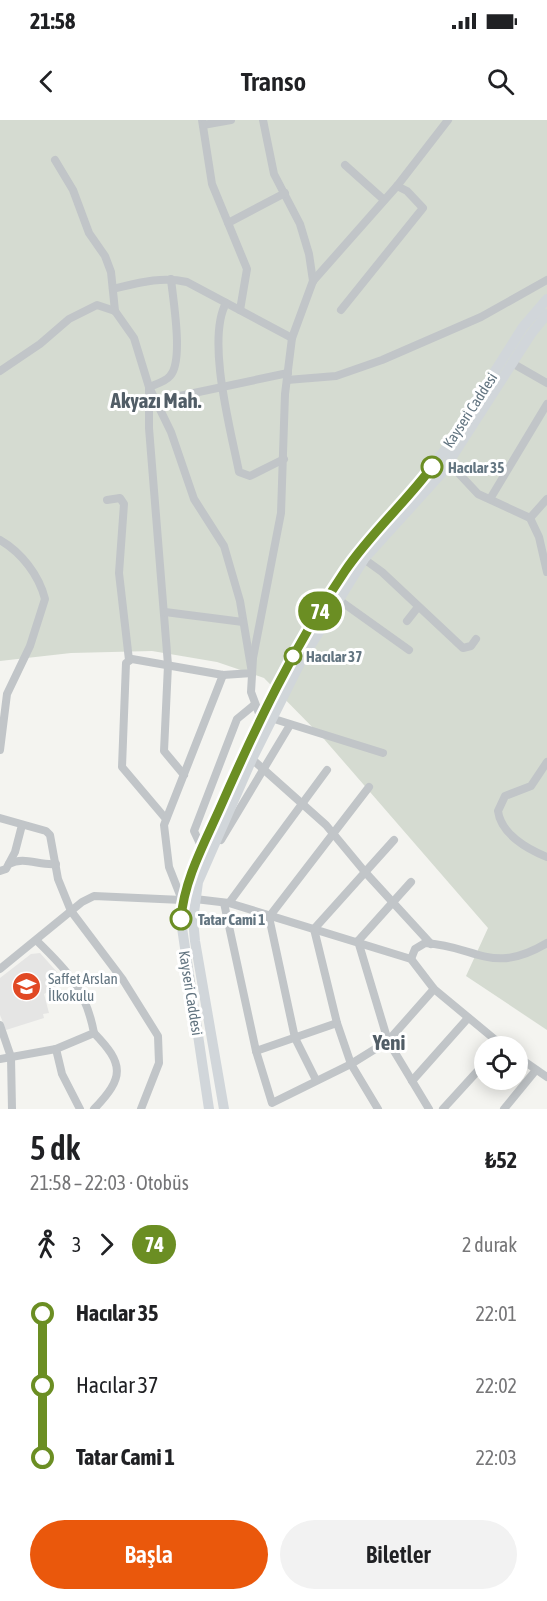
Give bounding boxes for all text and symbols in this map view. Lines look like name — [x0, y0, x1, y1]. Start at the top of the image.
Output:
text: 21:58 — [30, 8, 75, 34]
icon: back — [30, 65, 63, 98]
icon: search — [484, 65, 517, 98]
text: Transo — [241, 66, 306, 97]
street label: Kayseri Caddesi — [440, 369, 500, 451]
district label: Akyazı Mah. — [110, 388, 202, 412]
marker: Hacılar 35 — [421, 456, 443, 478]
place label: Hacılar 35 — [448, 459, 504, 476]
line badge: 74 — [293, 592, 347, 630]
text: 74 — [310, 599, 330, 623]
marker: Hacılar 37 — [284, 647, 302, 665]
place label: Hacılar 37 — [306, 648, 362, 665]
marker: Tatar Cami 1 — [170, 908, 192, 930]
place label: Tatar Cami 1 — [198, 911, 265, 928]
street label: Kayseri Caddesi — [176, 949, 206, 1037]
place label: Saffet Arslan İlkokulu — [48, 970, 118, 1004]
school or university icon: Saffet Arslan İlkokulu — [11, 971, 43, 1003]
district label: Yeni — [372, 1030, 405, 1054]
map controls — [474, 1036, 528, 1090]
button: locate — [474, 1036, 528, 1090]
text: 5 dk — [30, 1129, 80, 1167]
text: ₺52 — [485, 1147, 517, 1173]
text: 21:58 – 22:03 · Otobüs — [30, 1171, 189, 1194]
icon: walk — [30, 1228, 63, 1261]
icon: forward — [90, 1228, 123, 1261]
text: 74 — [144, 1232, 164, 1256]
text: 3 — [72, 1233, 81, 1256]
text: 2 durak — [462, 1233, 517, 1256]
text: Hacılar 35 — [76, 1300, 158, 1326]
text: 22:01 — [475, 1302, 517, 1325]
text: Hacılar 37 — [76, 1372, 158, 1398]
text: 22:02 — [475, 1374, 517, 1397]
text: Tatar Cami 1 — [76, 1444, 175, 1470]
text: 22:03 — [475, 1446, 517, 1469]
button: Başla — [30, 1520, 268, 1589]
button: Biletler — [280, 1520, 517, 1589]

